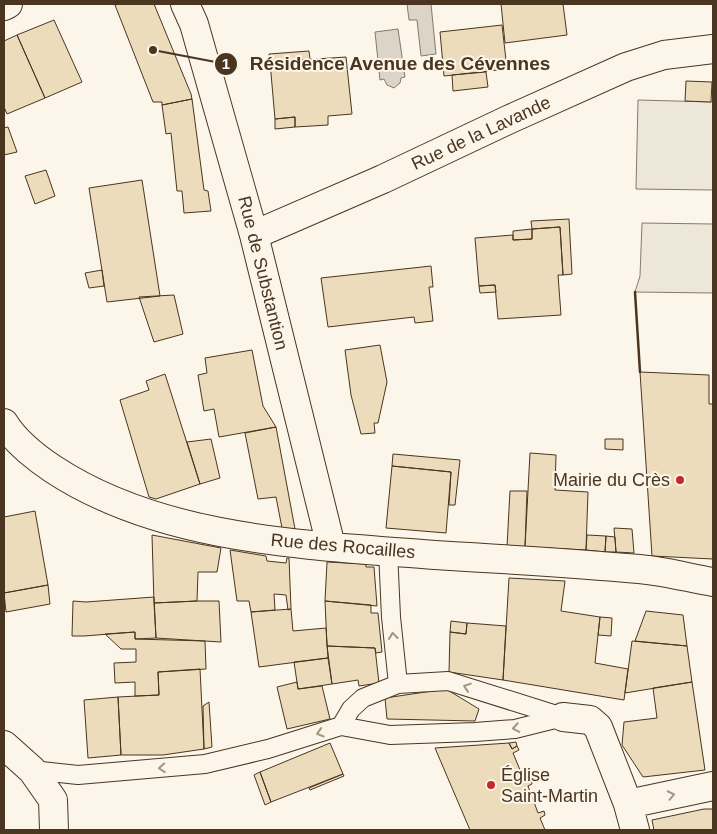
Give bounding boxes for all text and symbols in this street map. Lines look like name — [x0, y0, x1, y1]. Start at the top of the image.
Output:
callout: Résidence Avenue des Cévennes — [214, 47, 560, 81]
text: Résidence Avenue des Cévennes — [250, 53, 550, 74]
text: 1 — [222, 55, 230, 72]
street label: Rue de la Lavande — [408, 92, 554, 174]
street label: Rue de Substantion — [234, 194, 292, 352]
place label: Mairie du Crès — [553, 470, 670, 490]
marker: Mairie du Crès — [674, 474, 686, 486]
street label: Rue des Rocailles — [270, 530, 416, 562]
one-way arrow — [388, 632, 399, 640]
one-way arrow — [463, 682, 471, 692]
one-way arrow — [511, 722, 519, 733]
one-way arrow — [317, 727, 325, 737]
one-way arrow — [158, 763, 166, 774]
place label: Église Saint-Martin — [501, 765, 598, 806]
marker: Église Saint-Martin — [485, 779, 497, 791]
one-way arrow — [666, 790, 675, 801]

